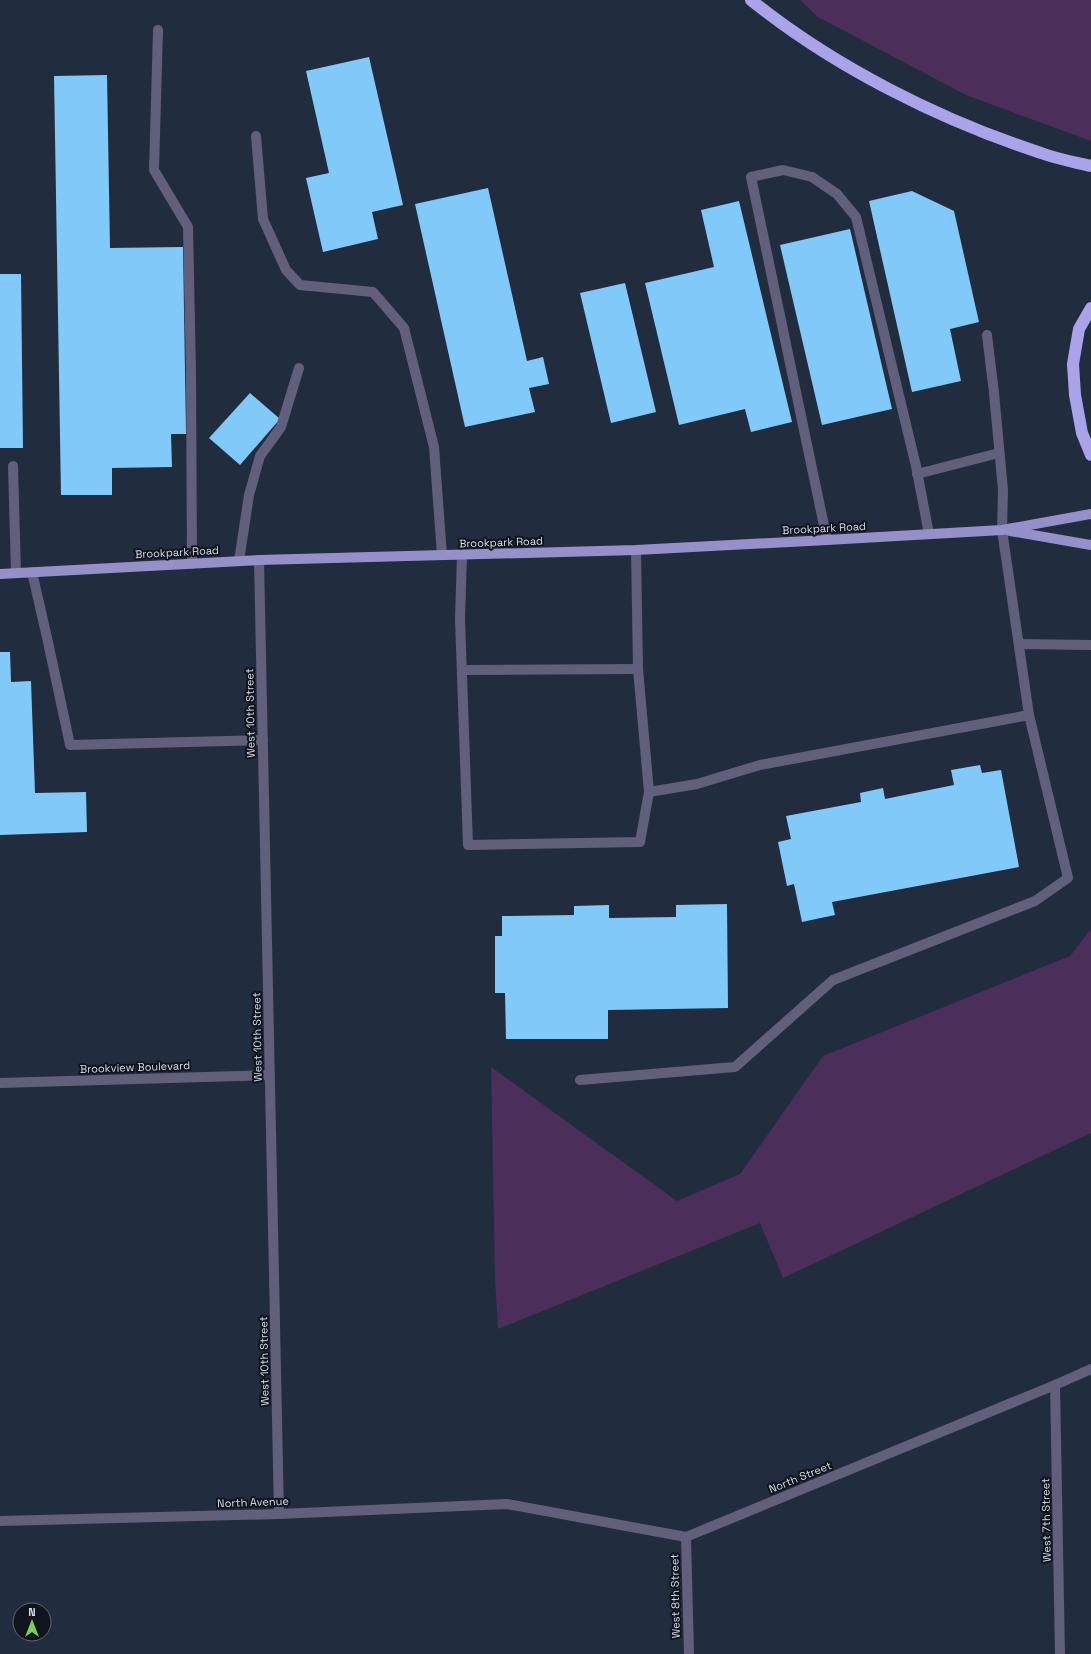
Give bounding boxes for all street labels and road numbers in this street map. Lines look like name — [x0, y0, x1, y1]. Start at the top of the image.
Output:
street label: Brookpark Road — [782, 519, 866, 537]
street label: Brookpark Road — [459, 534, 543, 550]
street label: Brookpark Road — [135, 543, 219, 561]
street label: West 10th Street — [242, 668, 258, 758]
street label: West 10th Street — [249, 992, 265, 1082]
street label: Brookview Boulevard — [80, 1058, 190, 1076]
street label: West 10th Street — [256, 1316, 272, 1406]
street label: North Street — [767, 1458, 833, 1496]
street label: West 7th Street — [1038, 1478, 1054, 1562]
street label: North Avenue — [217, 1494, 289, 1510]
street label: West 8th Street — [667, 1554, 683, 1638]

